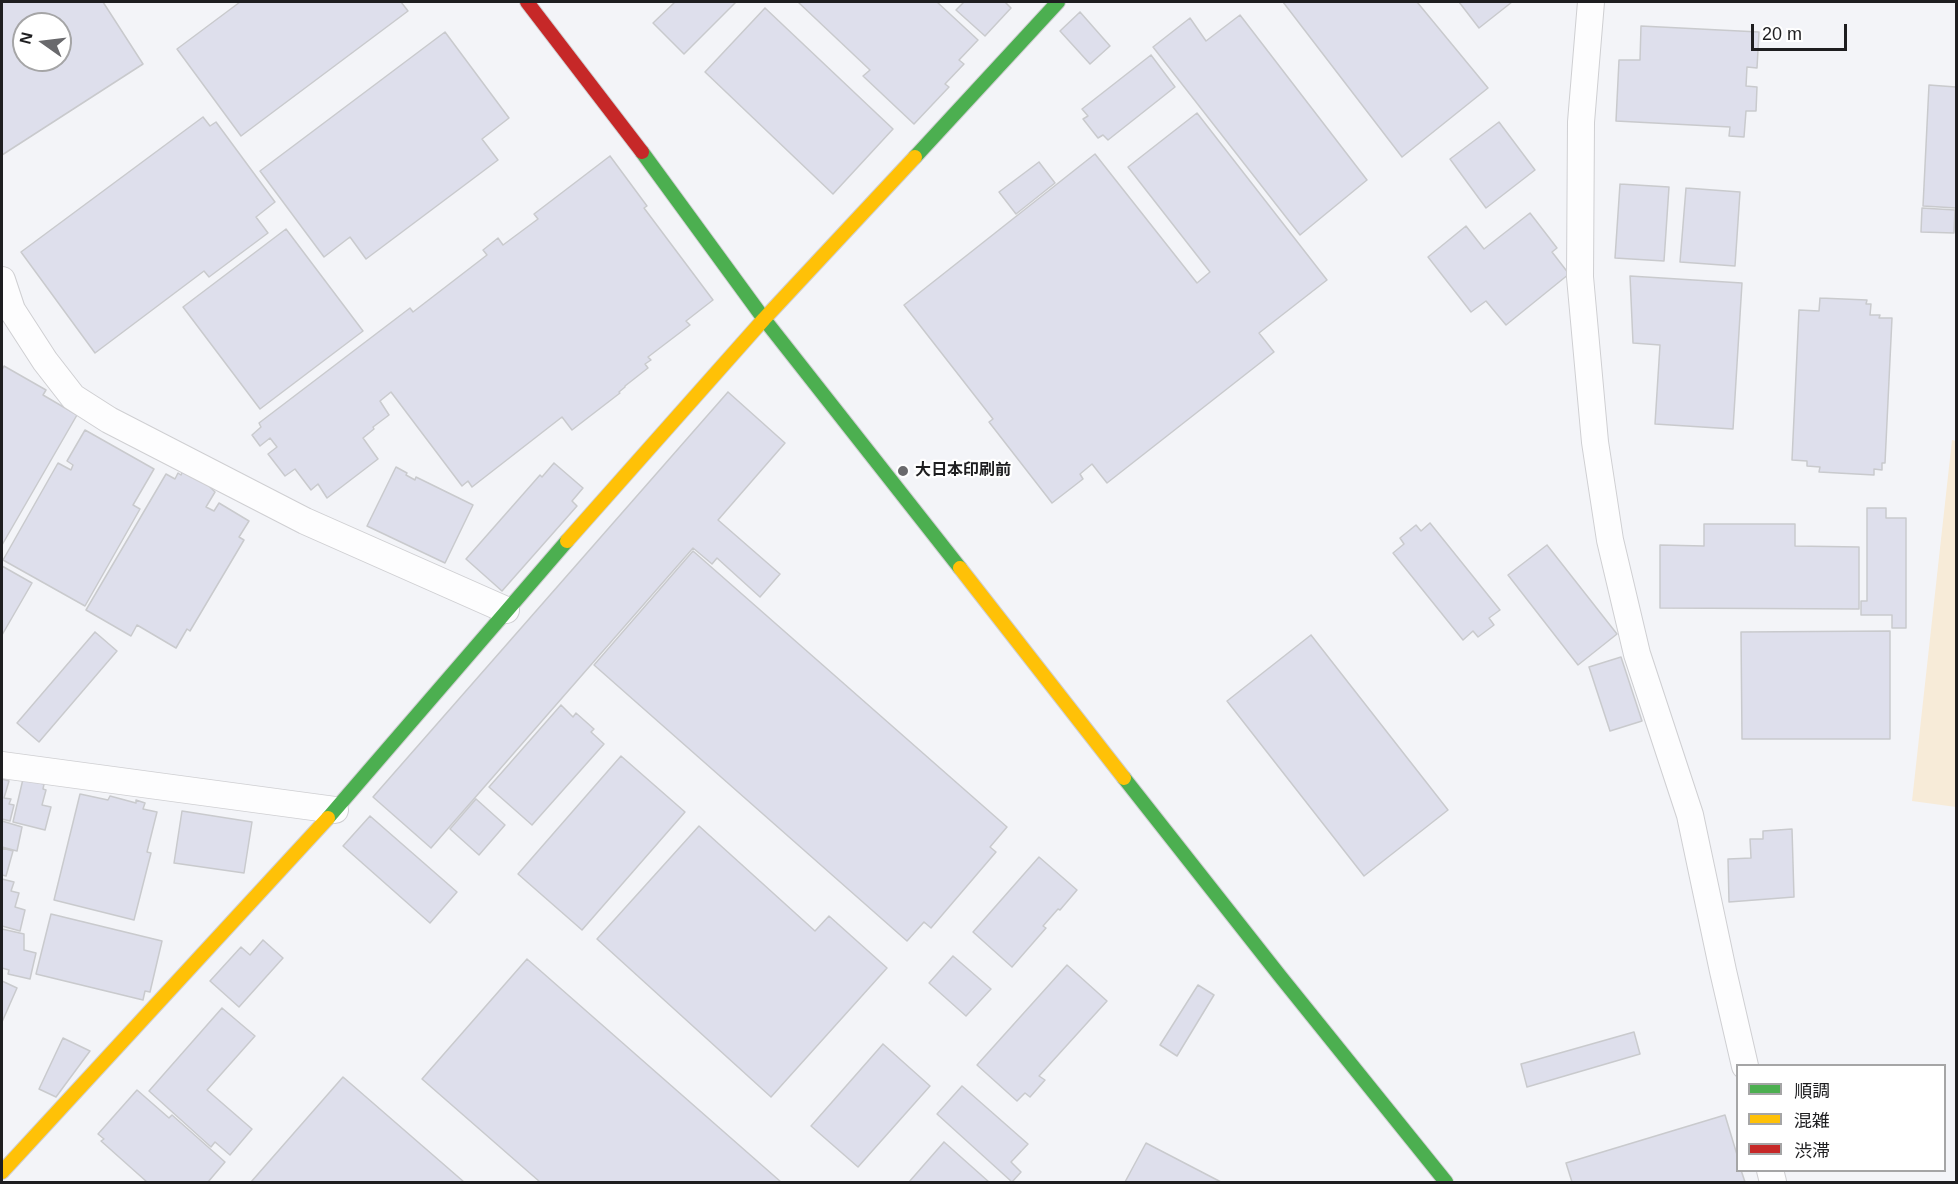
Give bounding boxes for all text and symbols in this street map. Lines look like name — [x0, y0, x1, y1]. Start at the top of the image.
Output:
north arrow — [12, 12, 72, 72]
scale bar — [1754, 12, 1850, 50]
text: 20 m — [1762, 24, 1802, 44]
text: N — [16, 30, 36, 46]
place label: 大日本印刷前 — [915, 461, 1011, 481]
marker: 大日本印刷前 — [896, 464, 910, 478]
legend — [1736, 1064, 1946, 1172]
text: 順調 — [1794, 1081, 1830, 1101]
text: 混雑 — [1794, 1111, 1830, 1131]
text: 渋滞 — [1794, 1141, 1830, 1161]

